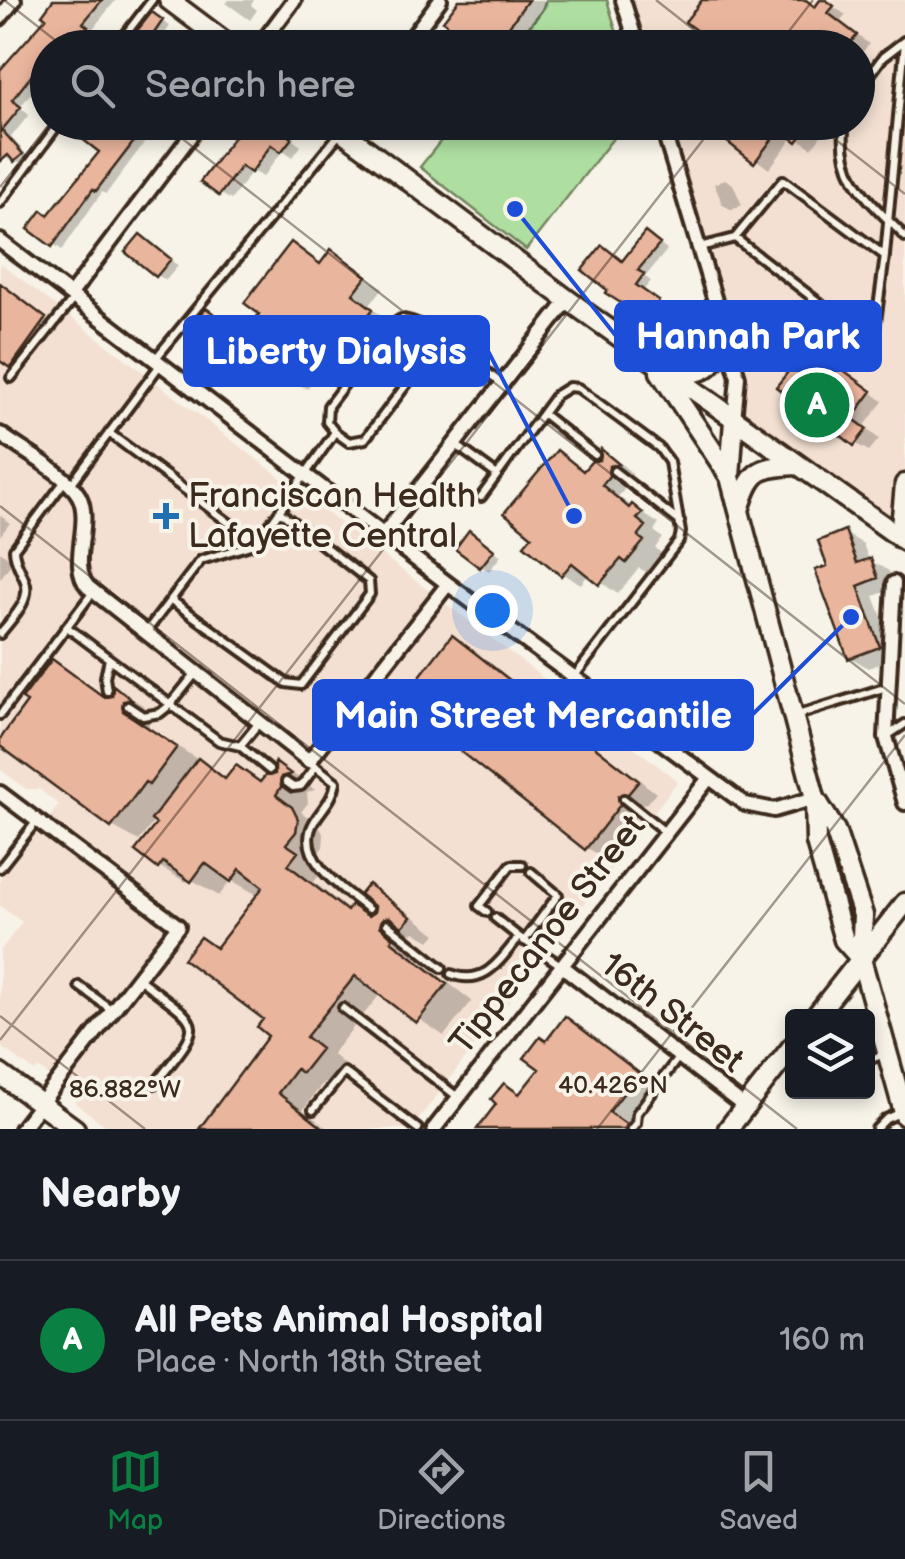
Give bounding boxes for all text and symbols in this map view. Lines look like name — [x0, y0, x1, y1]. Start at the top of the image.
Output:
search box — [30, 30, 875, 140]
icon: search — [65, 58, 120, 113]
text: Search here — [145, 63, 356, 108]
callout: Hannah Park — [616, 302, 880, 370]
text: Hannah Park — [636, 315, 860, 360]
callout: Liberty Dialysis — [185, 317, 488, 385]
text: Liberty Dialysis — [205, 330, 467, 375]
pin: A — [784, 368, 850, 442]
place label: Franciscan Health Lafayette Central — [188, 475, 476, 558]
marker: Franciscan Health Lafayette Central — [153, 503, 179, 529]
your location — [467, 585, 518, 636]
callout: Main Street Mercantile — [314, 681, 752, 749]
text: Main Street Mercantile — [334, 694, 732, 739]
street label: Tippecanoe Street — [441, 806, 655, 1064]
street label: 16th Street — [592, 944, 752, 1082]
map controls — [785, 1009, 875, 1099]
button: layers — [785, 1009, 875, 1099]
text: 40.426°N — [558, 1070, 668, 1101]
text: 86.882°W — [69, 1074, 181, 1105]
text: Nearby — [40, 1169, 180, 1220]
text: All Pets Animal Hospital — [135, 1298, 543, 1343]
text: A — [63, 1321, 82, 1360]
text: 160 m — [779, 1321, 865, 1360]
text: Place · North 18th Street — [135, 1343, 482, 1382]
tab: Map — [107, 1444, 163, 1537]
tab: Directions — [377, 1444, 506, 1537]
tab: Saved — [720, 1444, 798, 1537]

